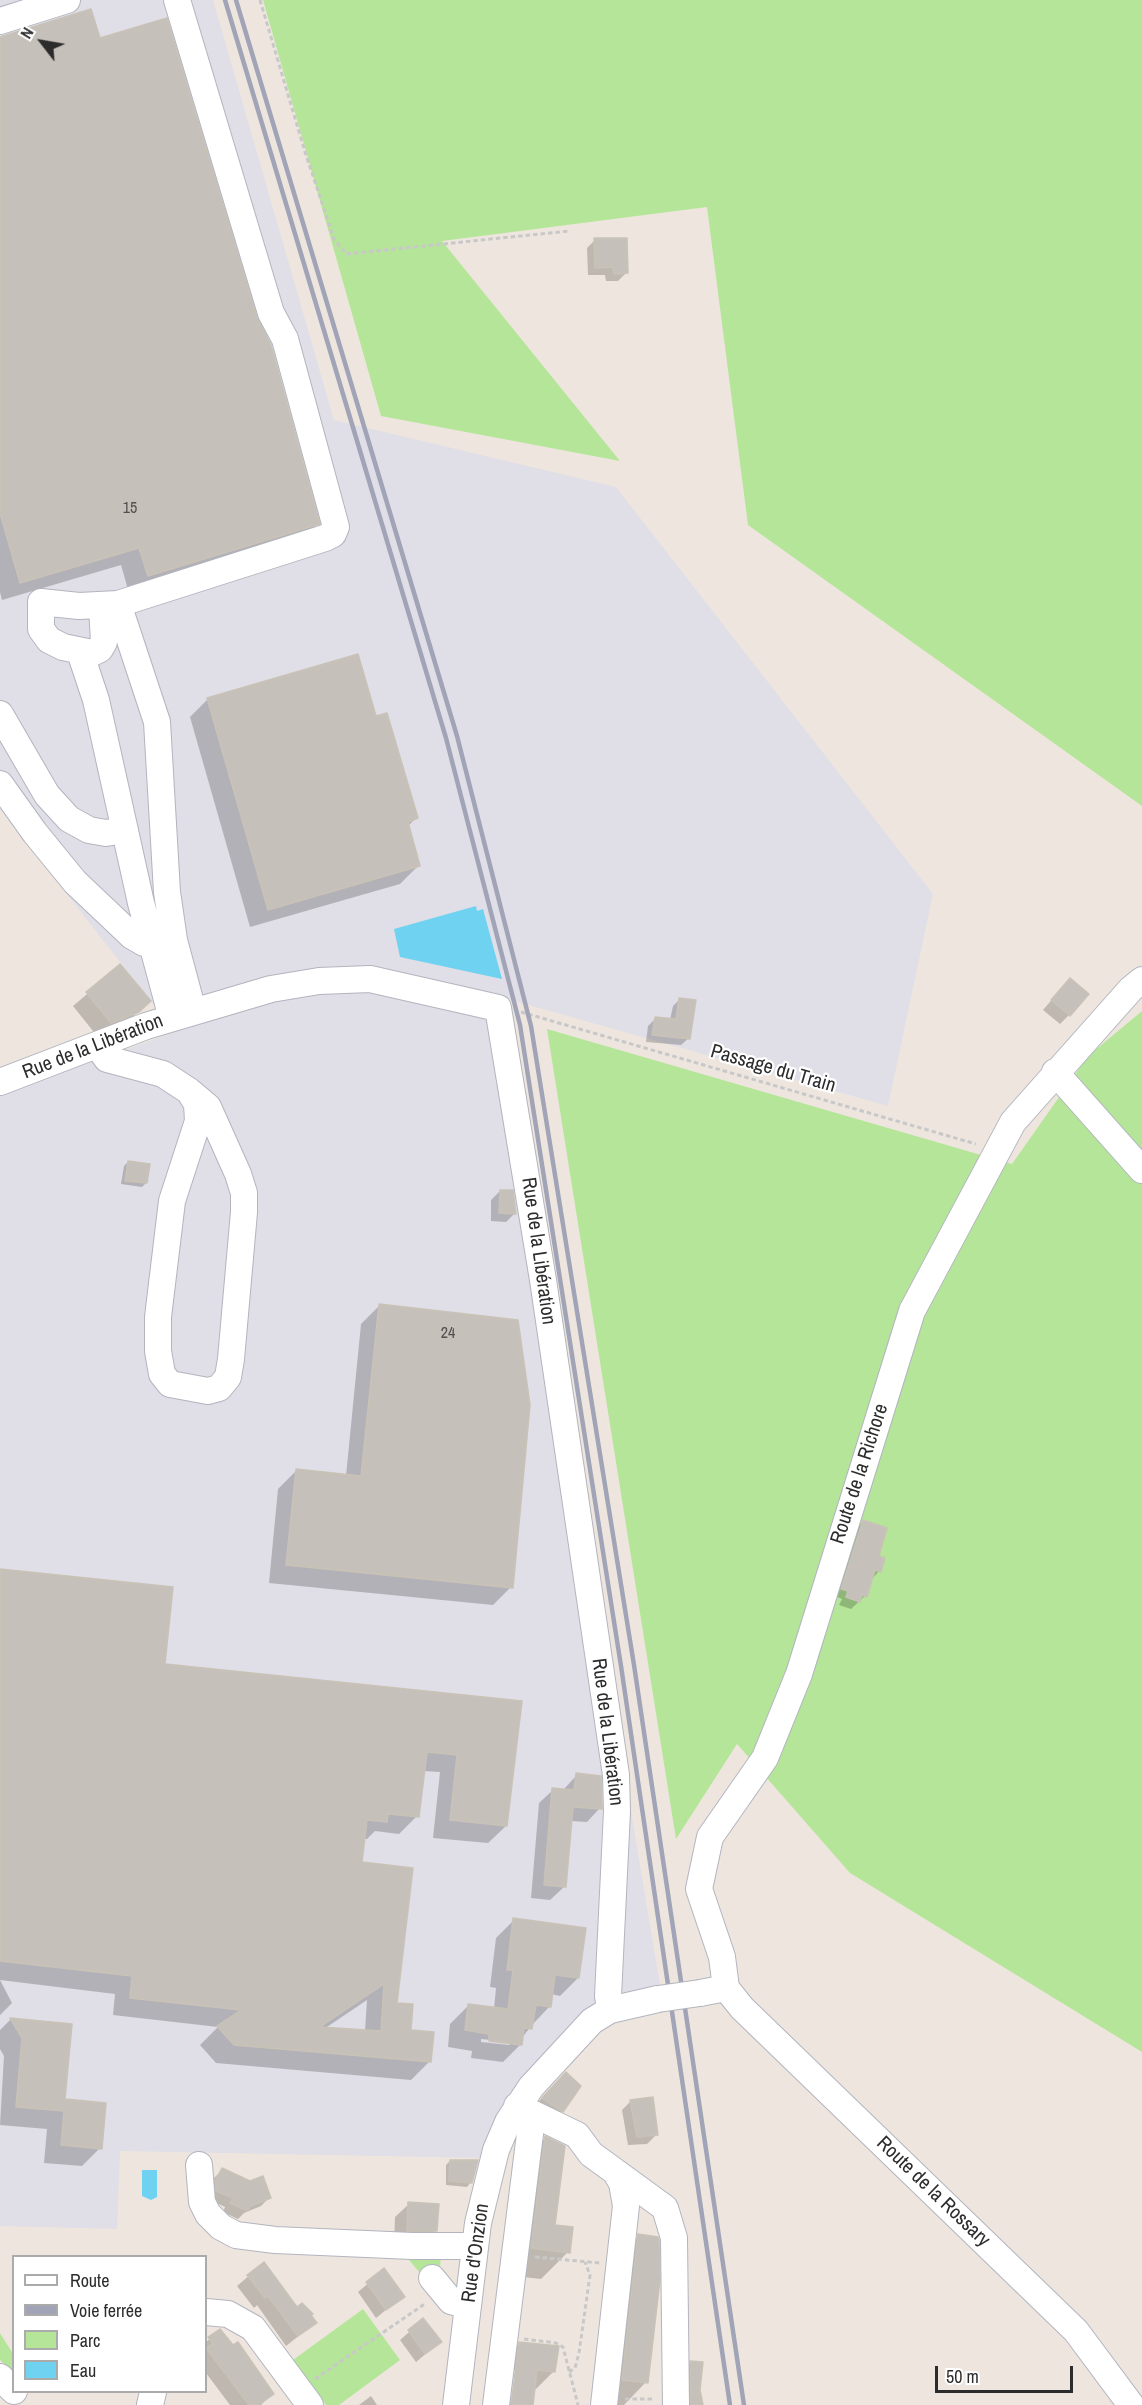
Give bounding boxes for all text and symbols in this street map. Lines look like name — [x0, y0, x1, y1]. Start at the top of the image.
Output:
north arrow — [12, 12, 72, 72]
text: N — [15, 23, 38, 42]
house number: 15 — [123, 499, 137, 519]
street label: Rue de la Libération — [19, 1009, 167, 1085]
street label: Passage du Train — [708, 1040, 838, 1098]
street label: Rue de la Libération — [516, 1176, 560, 1326]
house number: 24 — [441, 1324, 455, 1344]
street label: Route de la Richore — [826, 1401, 894, 1547]
street label: Rue de la Libération — [586, 1657, 628, 1807]
street label: Route de la Rossary — [871, 2132, 995, 2252]
street label: Rue d'Onzion — [457, 2202, 495, 2304]
legend — [12, 2255, 207, 2393]
text: Route — [70, 2268, 109, 2293]
text: Voie ferrée — [70, 2298, 142, 2323]
text: Parc — [70, 2328, 100, 2353]
scale bar — [938, 2354, 1076, 2392]
text: Eau — [70, 2358, 96, 2383]
text: 50 m — [946, 2364, 979, 2389]

